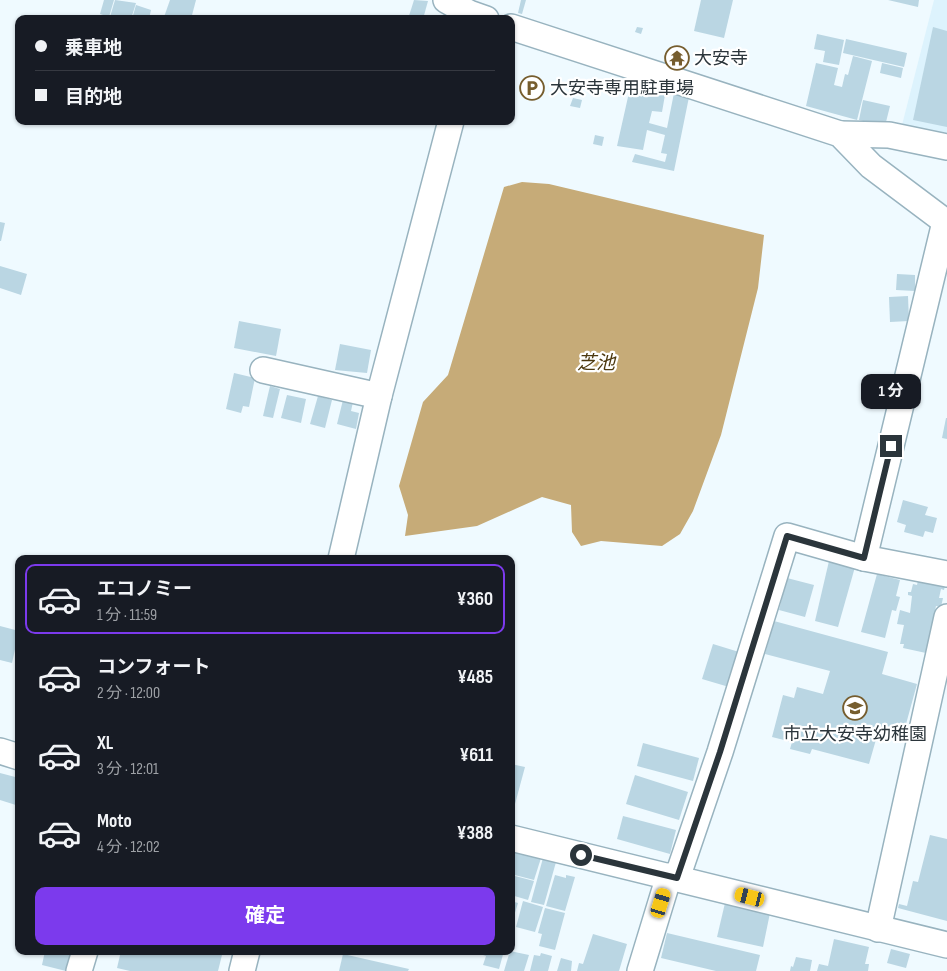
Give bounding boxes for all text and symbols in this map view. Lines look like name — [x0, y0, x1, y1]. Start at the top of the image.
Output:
text: 乗車地 — [65, 37, 122, 60]
temple icon: 大安寺 — [664, 45, 690, 71]
place label: 大安寺 — [694, 48, 748, 69]
parking icon: 大安寺専用駐車場 — [519, 75, 545, 101]
place label: 大安寺専用駐車場 — [550, 78, 694, 99]
text: 目的地 — [65, 86, 122, 109]
water label: 芝池 — [577, 352, 617, 375]
callout: 1 分 — [861, 374, 921, 408]
text: 1 分 — [879, 382, 903, 401]
route end — [880, 435, 902, 457]
icon: car — [37, 577, 82, 622]
text: エコノミー — [97, 578, 192, 601]
text: ¥360 — [457, 588, 493, 611]
text: 1 分 · 11:59 — [97, 606, 157, 625]
icon: car — [37, 655, 82, 700]
text: コンフォート — [97, 656, 210, 679]
text: ¥485 — [457, 666, 493, 689]
text: 2 分 · 12:00 — [97, 684, 160, 703]
school or university icon: 市立大安寺幼稚園 — [842, 695, 868, 721]
place label: 市立大安寺幼稚園 — [783, 724, 927, 745]
text: XL — [97, 732, 113, 755]
icon: car — [37, 733, 82, 778]
text: ¥611 — [459, 744, 493, 767]
text: 3 分 · 12:01 — [97, 760, 159, 779]
text: Moto — [97, 810, 132, 833]
icon: car — [37, 811, 82, 856]
text: ¥388 — [457, 822, 493, 845]
text: 4 分 · 12:02 — [97, 838, 160, 857]
route start — [570, 844, 592, 866]
car — [649, 886, 672, 920]
car — [733, 886, 766, 908]
button: 確定 — [35, 887, 495, 945]

